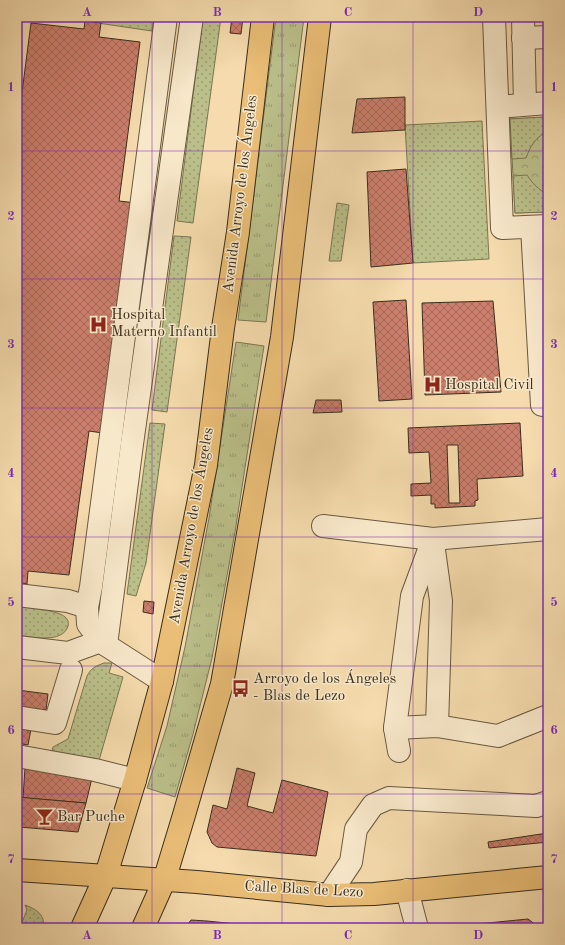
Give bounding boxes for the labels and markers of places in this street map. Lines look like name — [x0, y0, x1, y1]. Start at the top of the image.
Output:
place label: Hospital Materno Infantil — [111, 308, 217, 340]
hospital icon: Hospital Materno Infantil — [88, 314, 108, 334]
hospital icon: Hospital Civil — [422, 375, 442, 395]
place label: Hospital Civil — [445, 378, 534, 393]
place label: Arroyo de los Ángeles - Blas de Lezo — [253, 669, 396, 704]
bus stop icon: Arroyo de los Ángeles - Blas de Lezo — [230, 678, 250, 698]
bar icon: Bar Puche — [34, 807, 54, 827]
place label: Bar Puche — [57, 810, 125, 825]

